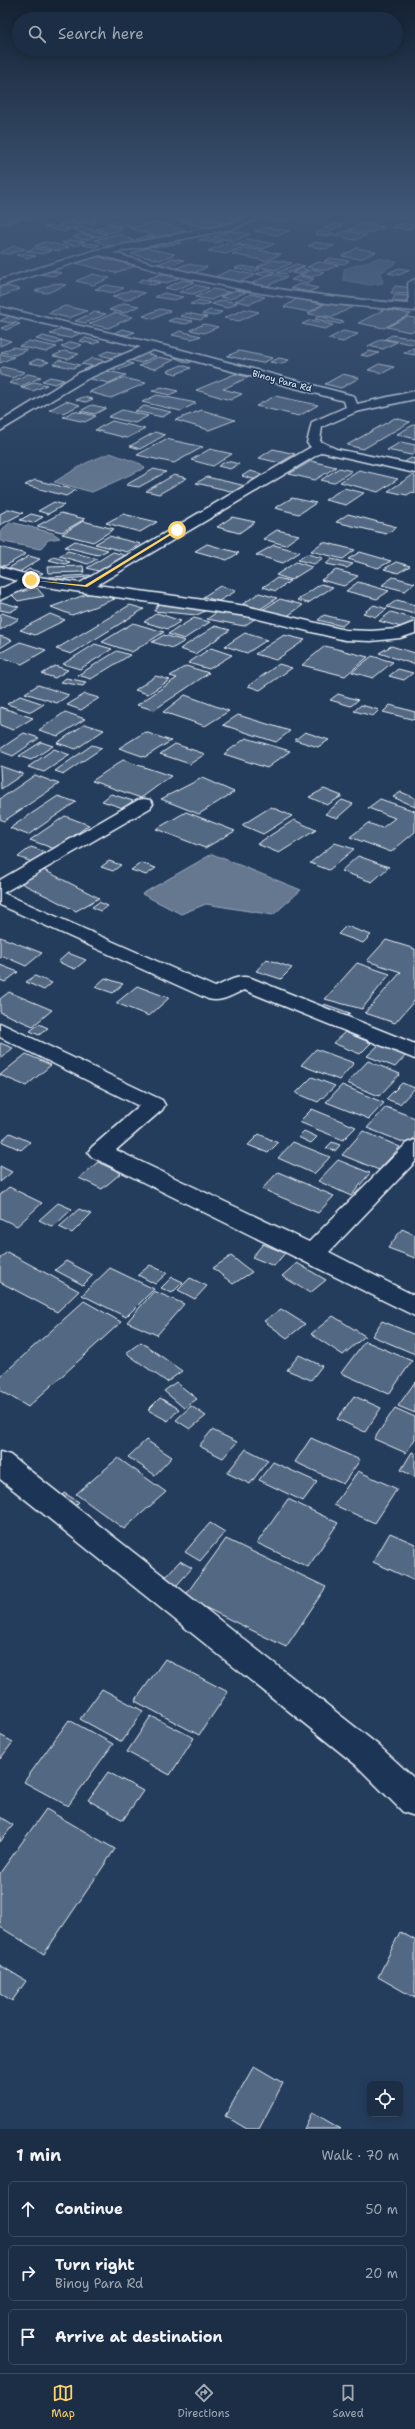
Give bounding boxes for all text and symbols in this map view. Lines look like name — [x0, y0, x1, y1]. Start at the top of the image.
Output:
search box — [12, 12, 403, 56]
icon: search — [26, 23, 48, 45]
text: Search here — [58, 24, 144, 44]
street label: Binoy Para Rd — [251, 367, 313, 395]
route start — [168, 521, 186, 539]
route end — [22, 571, 40, 589]
map controls — [367, 2081, 403, 2117]
button: locate — [367, 2081, 403, 2117]
text: 1 min — [16, 2144, 61, 2166]
text: Walk · 70 m — [322, 2147, 399, 2164]
icon: ahead — [17, 2198, 39, 2220]
text: Continue — [55, 2199, 123, 2219]
text: 50 m — [365, 2201, 398, 2218]
text: Turn right — [55, 2255, 135, 2275]
icon: right — [17, 2262, 39, 2284]
text: 20 m — [365, 2265, 398, 2282]
text: Binoy Para Rd — [55, 2275, 143, 2292]
icon: arrive — [17, 2326, 39, 2348]
text: Arrive at destination — [55, 2327, 223, 2347]
tab: Map — [51, 2382, 75, 2421]
tab: Directions — [177, 2382, 230, 2421]
tab: Saved — [332, 2382, 364, 2421]

